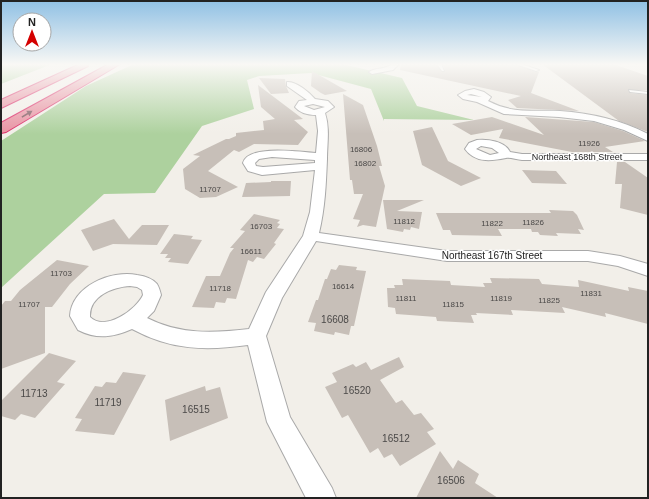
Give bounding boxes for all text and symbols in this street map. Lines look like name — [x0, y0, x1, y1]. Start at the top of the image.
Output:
north arrow — [12, 12, 52, 52]
text: N — [28, 16, 36, 28]
one-way arrow — [21, 110, 33, 117]
house number: 11926 — [578, 139, 600, 148]
house number: 16806 — [350, 145, 373, 154]
street label: Northeast 168th Street — [532, 152, 623, 162]
house number: 16802 — [354, 159, 377, 168]
house number: 11707 — [199, 185, 221, 194]
house number: 11812 — [393, 217, 415, 226]
house number: 11826 — [522, 218, 544, 227]
house number: 11822 — [481, 219, 503, 228]
house number: 16703 — [250, 222, 273, 231]
house number: 16611 — [240, 247, 262, 256]
street label: Northeast 167th Street — [442, 250, 543, 261]
house number: 11703 — [50, 269, 72, 278]
house number: 16614 — [332, 282, 355, 291]
house number: 11718 — [209, 284, 231, 293]
house number: 11831 — [580, 289, 602, 298]
house number: 11811 — [395, 294, 417, 303]
house number: 11819 — [490, 294, 512, 303]
house number: 11825 — [538, 296, 560, 305]
house number: 11707 — [18, 300, 40, 309]
house number: 11815 — [442, 300, 464, 309]
house number: 16608 — [321, 314, 349, 325]
house number: 16520 — [343, 385, 371, 396]
house number: 11713 — [20, 388, 48, 399]
house number: 11719 — [94, 397, 122, 408]
house number: 16515 — [182, 404, 210, 415]
house number: 16512 — [382, 433, 410, 444]
house number: 16506 — [437, 475, 465, 486]

